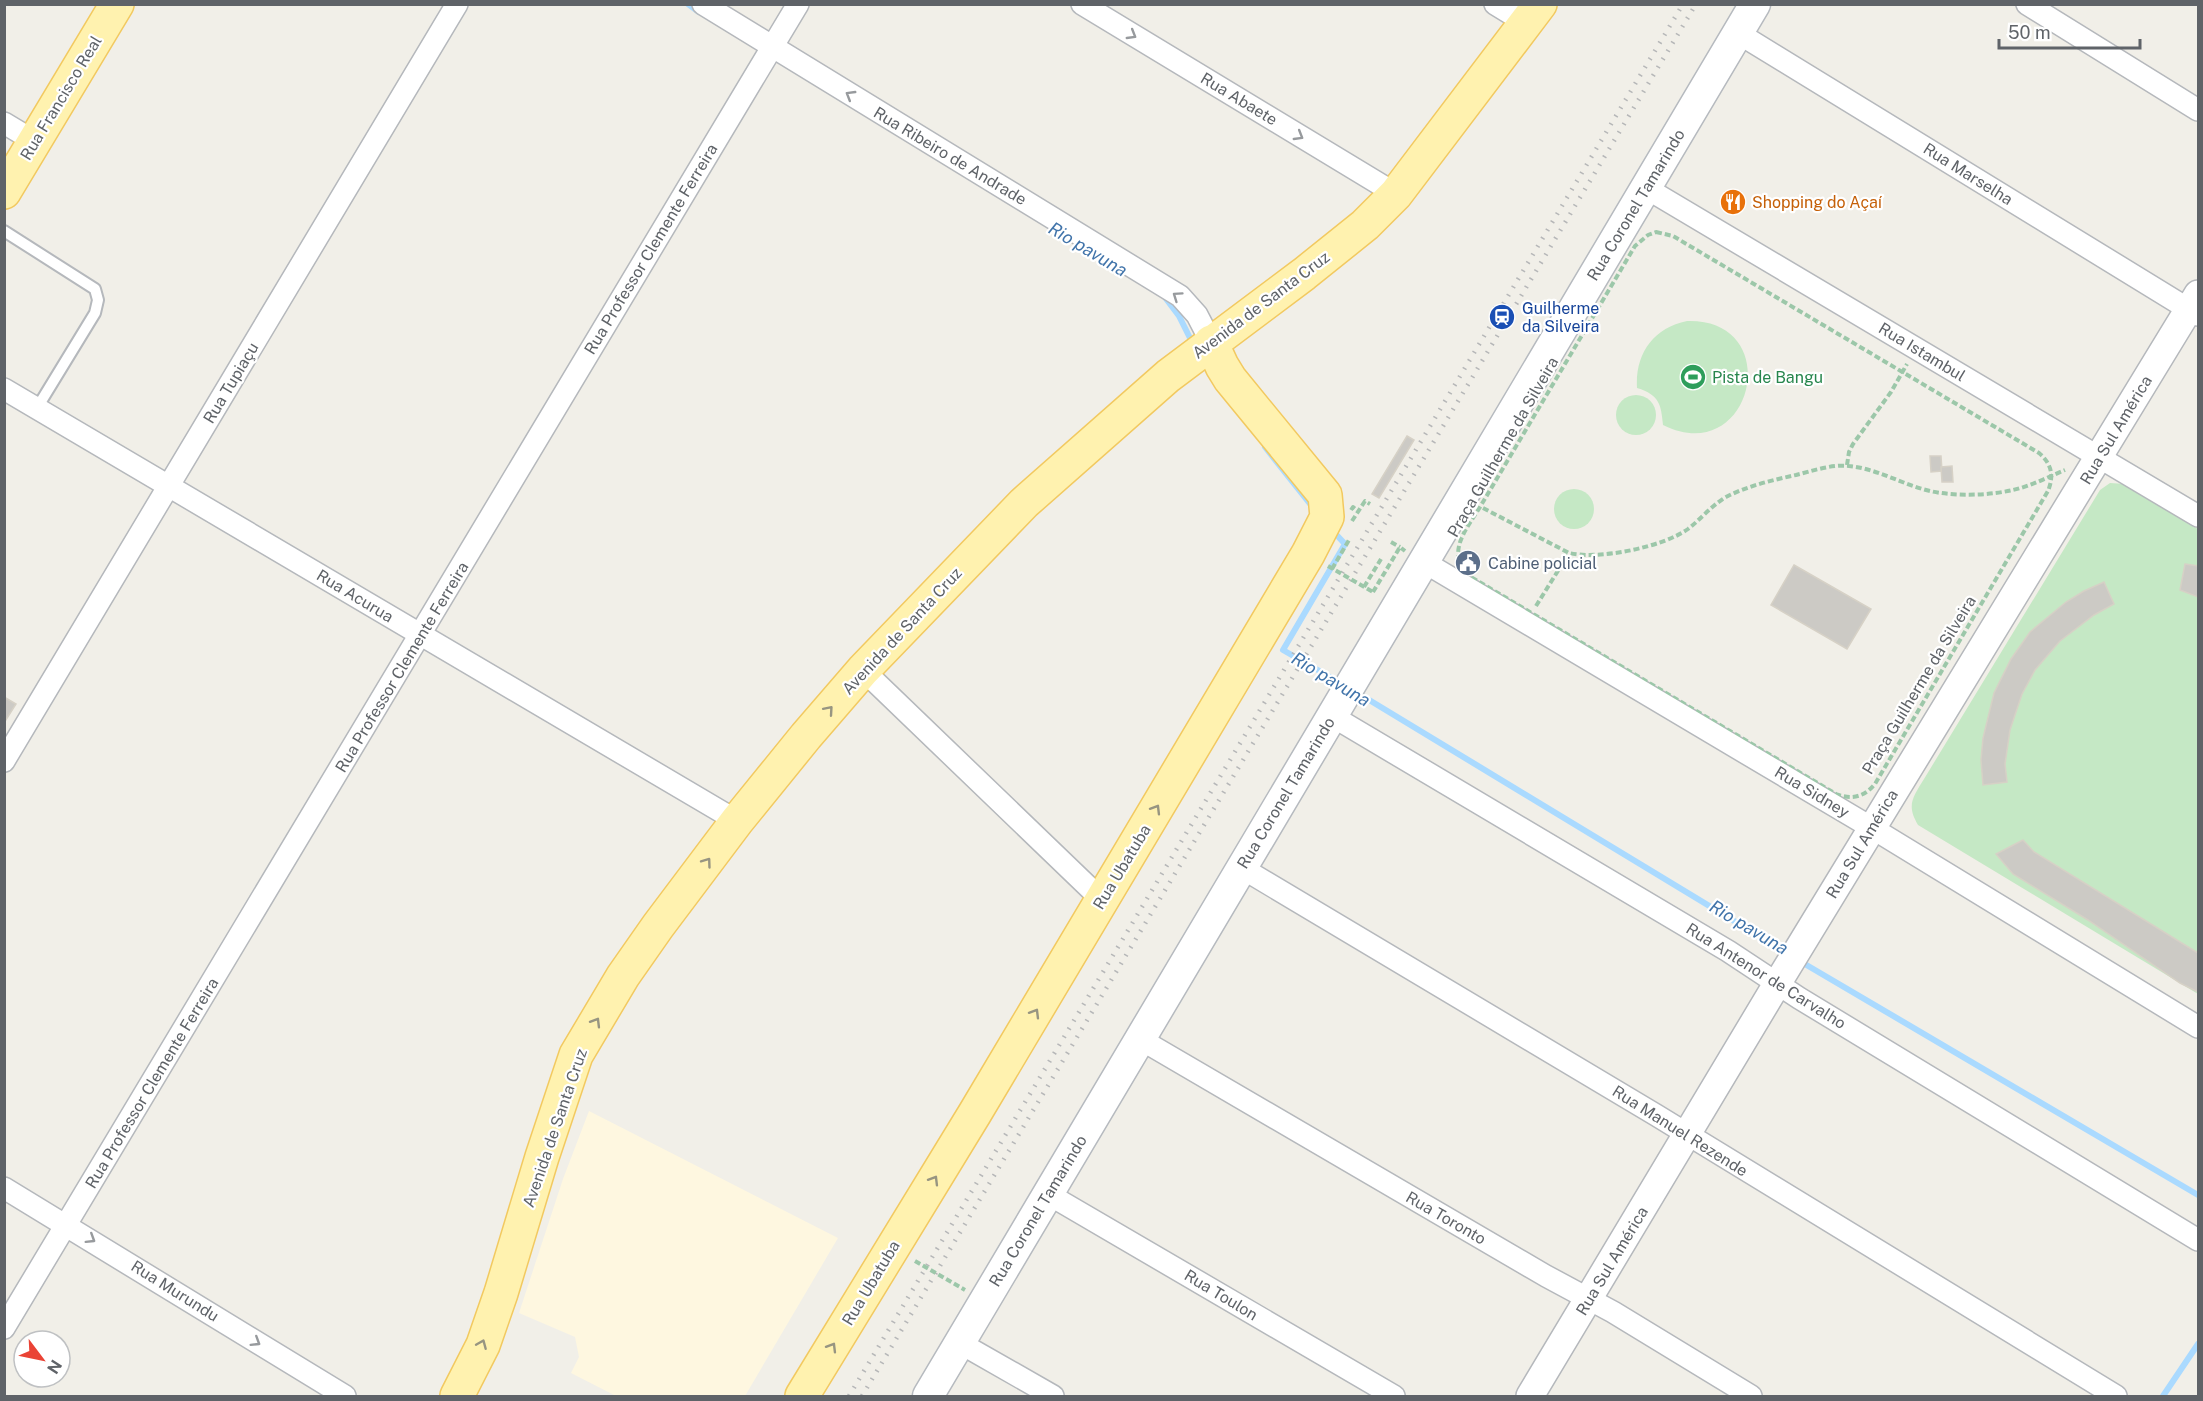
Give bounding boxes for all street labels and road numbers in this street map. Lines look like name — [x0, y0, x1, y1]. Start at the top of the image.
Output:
street label: Rua Francisco Real — [16, 32, 106, 164]
street label: Rua Abaete — [1197, 69, 1281, 129]
street label: Rua Ribeiro de Andrade — [870, 103, 1030, 209]
street label: Rua Coronel Tamarindo — [1583, 126, 1689, 284]
street label: Rua Marselha — [1920, 139, 2016, 209]
street label: Rua Professor Clemente Ferreira — [580, 140, 722, 358]
street label: Avenida de Santa Cruz — [1189, 247, 1333, 363]
street label: Rua Istambul — [1875, 319, 1969, 385]
street label: Rua Tupiaçu — [199, 339, 263, 427]
street label: Praça Guilherme da Silveira — [1444, 354, 1562, 540]
street label: Rua Sul América — [2076, 372, 2156, 488]
street label: Rua Professor Clemente Ferreira — [331, 558, 473, 776]
street label: Avenida de Santa Cruz — [838, 563, 966, 698]
street label: Rua Acurua — [313, 566, 397, 626]
street label: Praça Guilherme da Silveira — [1858, 592, 1980, 778]
street label: Rua Coronel Tamarindo — [1233, 714, 1339, 872]
street label: Rua Sidney — [1771, 762, 1853, 822]
street label: Rua Sul América — [1822, 786, 1902, 902]
street label: Rua Ubatuba — [1089, 821, 1155, 913]
street label: Rua Antenor de Carvalho — [1683, 919, 1849, 1033]
street label: Rua Professor Clemente Ferreira — [81, 974, 223, 1192]
street label: Avenida de Santa Cruz — [519, 1046, 591, 1210]
street label: Rua Manuel Rezende — [1609, 1082, 1751, 1180]
street label: Rua Coronel Tamarindo — [985, 1132, 1091, 1290]
street label: Rua Toronto — [1403, 1187, 1489, 1249]
street label: Rua Sul América — [1572, 1203, 1652, 1319]
street label: Rua Ubatuba — [838, 1237, 904, 1329]
street label: Rua Murundu — [128, 1256, 222, 1326]
street label: Rua Toulon — [1181, 1266, 1261, 1324]

